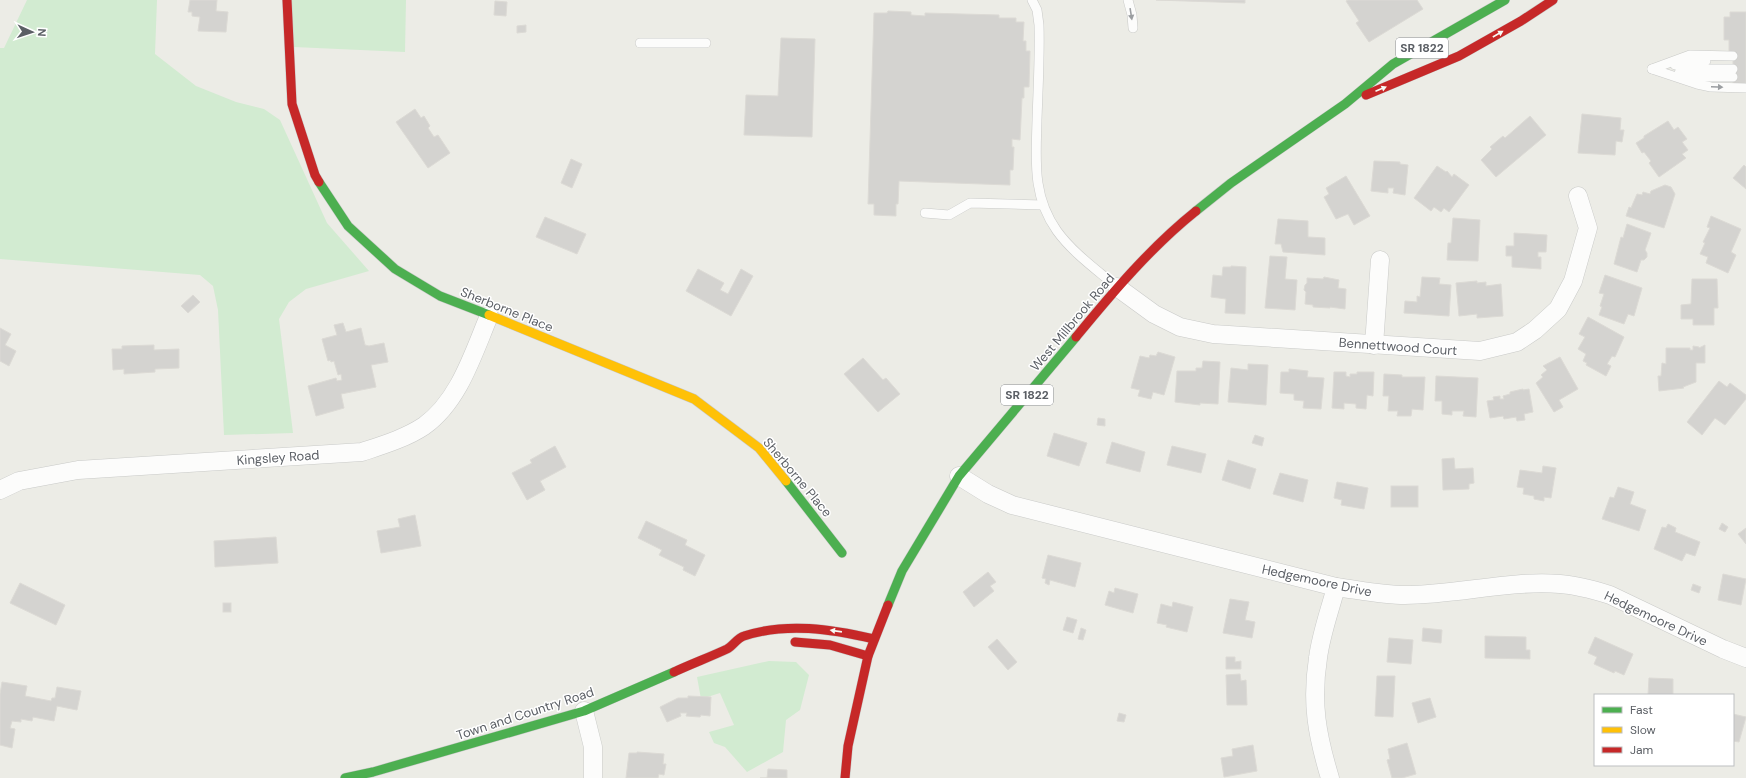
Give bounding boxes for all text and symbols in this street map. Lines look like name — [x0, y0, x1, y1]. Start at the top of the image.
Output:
one-way arrow — [1128, 8, 1134, 20]
north arrow — [12, 12, 52, 52]
text: N — [35, 28, 49, 37]
one-way arrow — [1492, 30, 1504, 37]
road number: SR 1822 — [1396, 38, 1448, 58]
one-way arrow — [1710, 84, 1723, 90]
one-way arrow — [1375, 86, 1387, 92]
street label: West Millbrook Road — [1027, 270, 1118, 375]
street label: Sherborne Place — [458, 283, 556, 336]
street label: Bennettwood Court — [1338, 334, 1458, 359]
road number: SR 1822 — [1001, 385, 1053, 405]
street label: Sherborne Place — [759, 434, 836, 521]
street label: Kingsley Road — [236, 446, 320, 469]
street label: Hedgemoore Drive — [1260, 561, 1373, 600]
street label: Hedgemoore Drive — [1601, 587, 1710, 650]
one-way arrow — [830, 628, 842, 634]
street label: Town and Country Road — [454, 683, 596, 744]
legend — [1594, 694, 1734, 766]
text: Fast — [1630, 702, 1653, 718]
text: Slow — [1630, 722, 1656, 738]
text: Jam — [1630, 742, 1653, 758]

